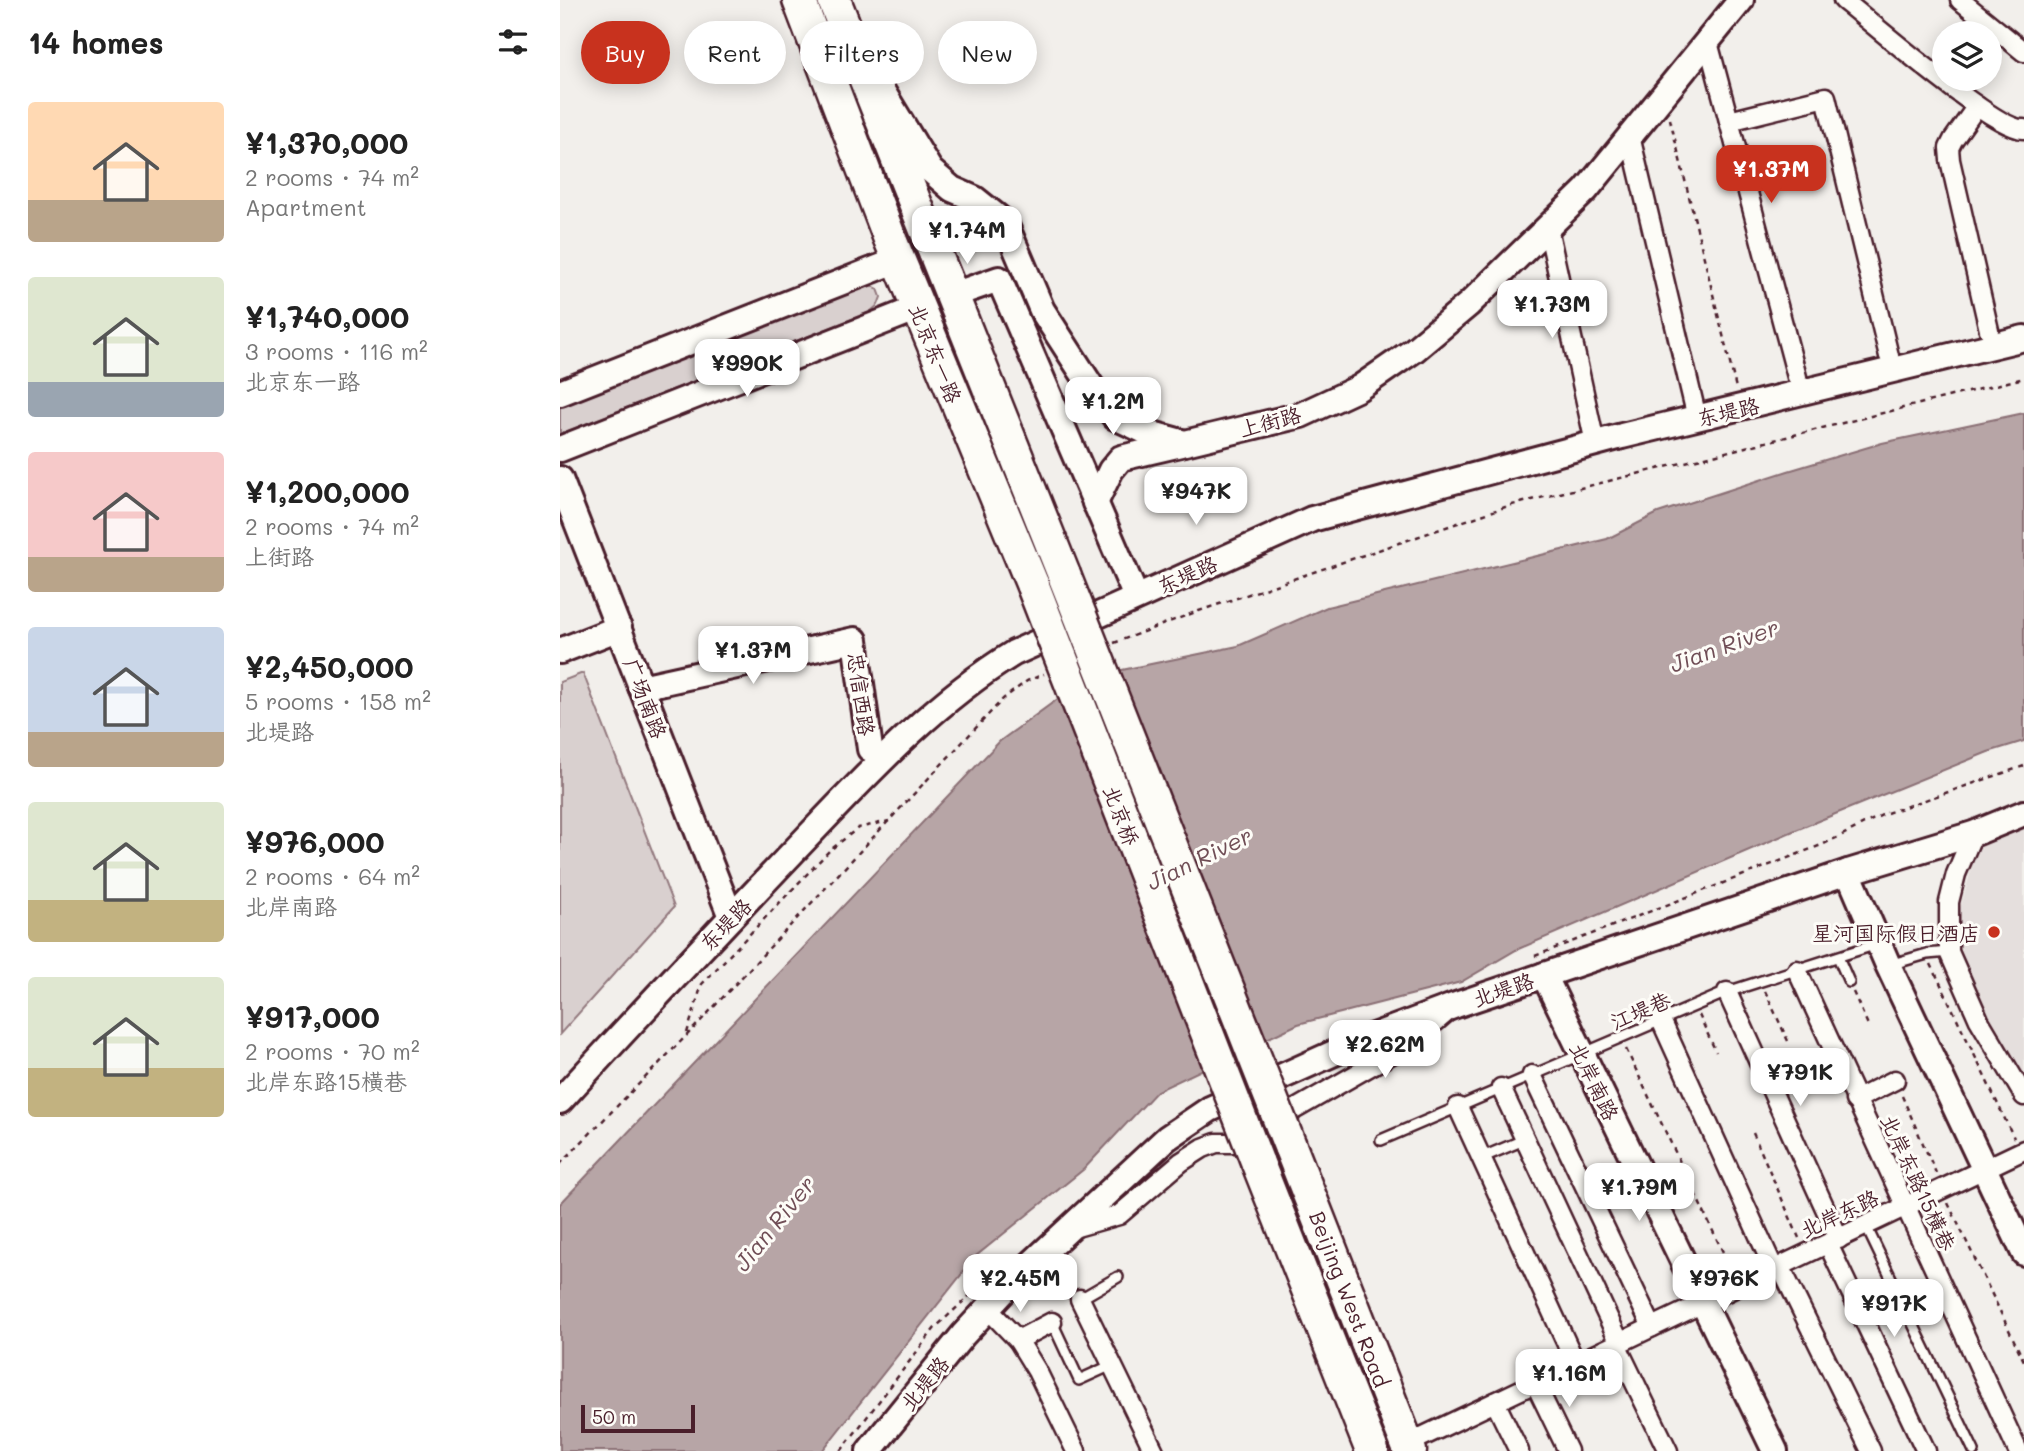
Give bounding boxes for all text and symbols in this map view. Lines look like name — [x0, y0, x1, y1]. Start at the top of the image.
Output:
chip: Buy — [581, 21, 670, 84]
chip: Rent — [684, 21, 786, 84]
chip: Filters — [800, 21, 924, 84]
chip: New — [938, 21, 1037, 84]
map controls — [1932, 21, 2002, 91]
button: layers — [1932, 21, 2002, 91]
text: 14 homes — [28, 22, 164, 62]
icon: filters — [494, 23, 532, 61]
text: ¥1,370,000 — [245, 122, 408, 162]
icon: home — [84, 130, 168, 214]
pin: ¥1.37M — [1714, 146, 1828, 205]
text: ¥1.37M — [1732, 153, 1810, 183]
text: 2 rooms · 74 m² — [245, 162, 419, 192]
text: Apartment — [245, 192, 367, 222]
pin: ¥1.74M — [910, 206, 1024, 266]
text: ¥1.74M — [928, 214, 1006, 244]
pin: ¥1.73M — [1495, 280, 1609, 340]
text: ¥1.73M — [1513, 288, 1591, 318]
text: ¥1,740,000 — [245, 296, 409, 336]
street label: 北京东一路 — [904, 299, 968, 407]
icon: home — [84, 305, 168, 389]
text: 3 rooms · 116 m² — [245, 336, 428, 366]
pin: ¥990K — [698, 340, 796, 399]
text: ¥990K — [711, 347, 783, 377]
text: 北京东一路 — [245, 366, 360, 396]
pin: ¥1.2M — [1064, 378, 1162, 437]
text: ¥1.2M — [1081, 385, 1145, 415]
street label: 东堤路 — [1694, 391, 1762, 431]
street label: 上街路 — [1236, 400, 1304, 442]
pin: ¥947K — [1147, 468, 1245, 527]
text: ¥1,200,000 — [245, 471, 410, 511]
text: ¥947K — [1160, 475, 1232, 505]
icon: home — [84, 480, 168, 564]
text: 2 rooms · 74 m² — [245, 511, 419, 541]
text: 上街路 — [245, 541, 314, 571]
street label: 东堤路 — [1153, 549, 1221, 599]
water label: Jian River — [1665, 611, 1783, 679]
pin: ¥1.37M — [696, 626, 810, 686]
text: ¥1.37M — [714, 634, 792, 664]
text: ¥2,450,000 — [245, 646, 414, 686]
street label: 忠信西路 — [843, 651, 881, 737]
street label: 广场南路 — [618, 654, 674, 742]
icon: home — [84, 655, 168, 739]
text: 5 rooms · 158 m² — [245, 686, 431, 716]
text: 北堤路 — [245, 716, 314, 746]
street label: 北京桥 — [1098, 781, 1146, 849]
water label: Jian River — [1141, 820, 1257, 896]
text: ¥976,000 — [245, 821, 385, 861]
icon: home — [84, 830, 168, 914]
text: 2 rooms · 64 m² — [245, 861, 420, 891]
text: 北岸南路 — [245, 891, 337, 921]
street label: 东堤路 — [693, 892, 757, 956]
place label: 星河国际假日酒店 — [1812, 919, 1980, 946]
marker: 星河国际假日酒店 — [1986, 924, 2002, 940]
street label: 北堤路 — [1469, 966, 1537, 1012]
street label: 江堤巷 — [1606, 985, 1674, 1035]
text: ¥917,000 — [245, 996, 380, 1036]
icon: home — [84, 1005, 168, 1089]
pin: ¥2.62M — [1328, 1020, 1442, 1080]
text: ¥2.62M — [1345, 1028, 1425, 1058]
text: 2 rooms · 70 m² — [245, 1036, 420, 1066]
street label: 北岸南路 — [1564, 1037, 1626, 1125]
pin: ¥791K — [1751, 1048, 1849, 1108]
text: ¥791K — [1766, 1056, 1834, 1086]
text: 北岸东路15横巷 — [245, 1066, 407, 1096]
street label: 北岸东路15横巷 — [1876, 1109, 1962, 1255]
pin: ¥1.79M — [1582, 1164, 1696, 1223]
water label: Jian River — [727, 1169, 821, 1277]
text: ¥1.79M — [1600, 1171, 1678, 1201]
street label: 北岸东路 — [1795, 1183, 1883, 1243]
street label: Beijing West Road — [1304, 1207, 1396, 1391]
pin: ¥2.45M — [963, 1254, 1077, 1314]
pin: ¥976K — [1675, 1254, 1773, 1314]
text: ¥2.45M — [979, 1262, 1061, 1292]
text: ¥976K — [1689, 1262, 1759, 1292]
pin: ¥917K — [1845, 1280, 1943, 1339]
text: ¥917K — [1860, 1287, 1928, 1317]
street label: 北堤路 — [894, 1350, 954, 1416]
pin: ¥1.16M — [1512, 1350, 1626, 1409]
text: ¥1.16M — [1531, 1357, 1607, 1387]
scale bar — [581, 1402, 695, 1434]
text: 50 m — [592, 1404, 636, 1429]

